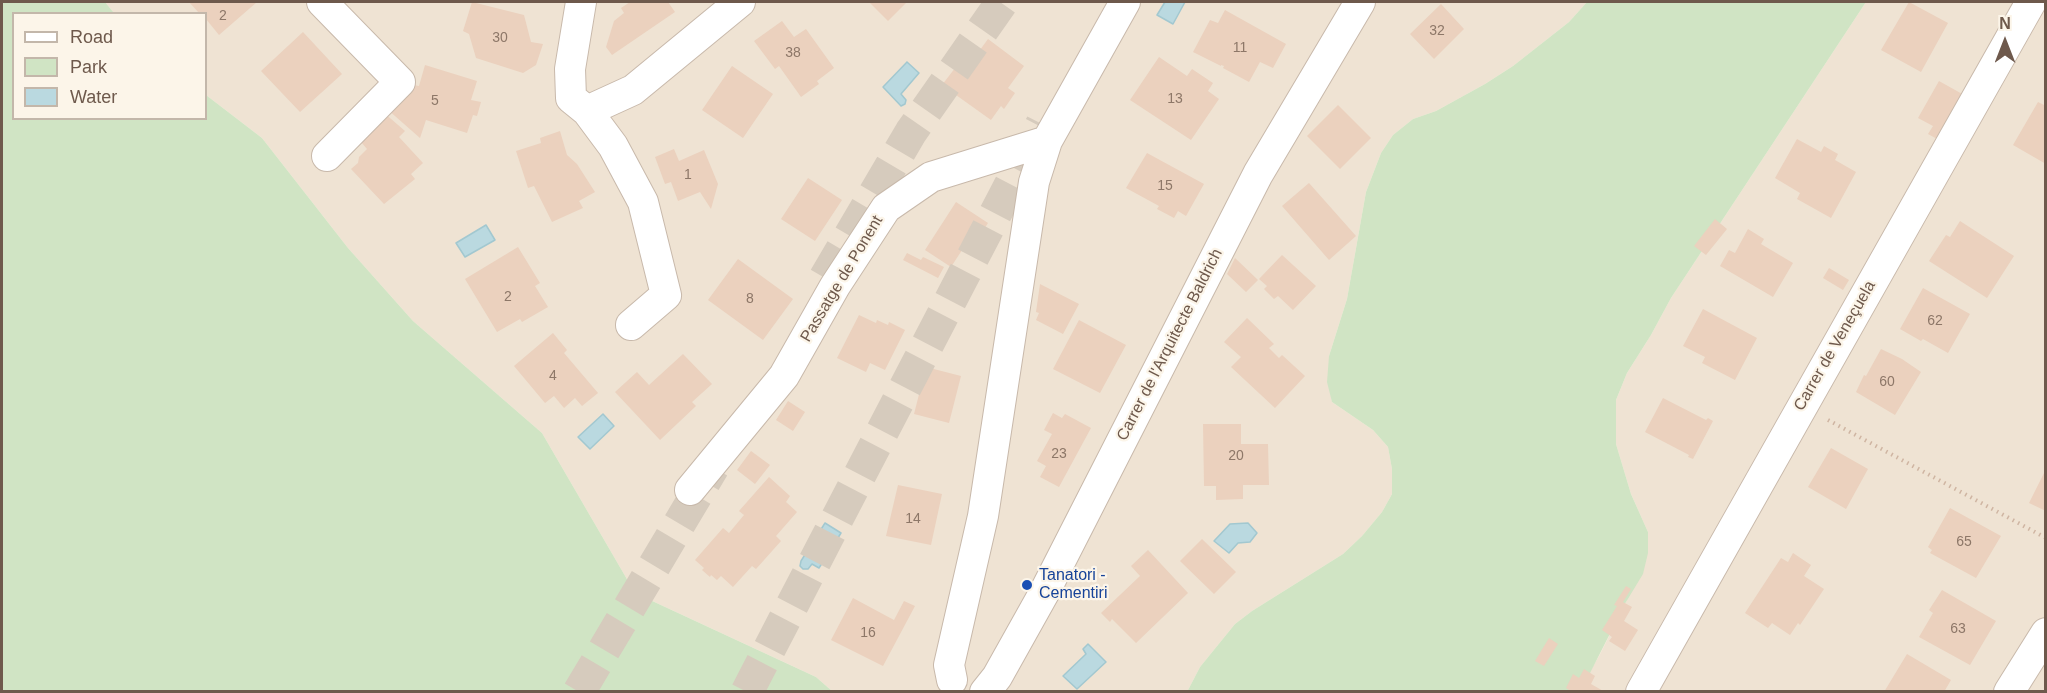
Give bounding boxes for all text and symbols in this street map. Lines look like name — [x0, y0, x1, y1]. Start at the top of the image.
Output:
house number: 2 — [219, 8, 227, 24]
legend — [12, 12, 207, 120]
north arrow — [1975, 12, 2035, 72]
text: N — [1999, 15, 2011, 32]
house number: 32 — [1429, 23, 1445, 39]
text: Road — [70, 27, 113, 47]
house number: 30 — [492, 30, 508, 46]
house number: 11 — [1233, 40, 1247, 56]
house number: 38 — [785, 45, 801, 61]
text: Park — [70, 57, 107, 77]
text: Water — [70, 87, 117, 107]
house number: 13 — [1167, 91, 1183, 107]
house number: 5 — [431, 93, 439, 109]
house number: 1 — [684, 167, 692, 183]
house number: 15 — [1157, 178, 1173, 194]
street label: Passatge de Ponent — [797, 212, 887, 346]
street label: Carrer de l'Arquitecte Baldrich — [1113, 246, 1227, 444]
street label: Carrer de Veneçuela — [1790, 278, 1880, 414]
house number: 2 — [504, 289, 512, 305]
house number: 8 — [746, 291, 754, 307]
house number: 62 — [1927, 313, 1943, 329]
house number: 4 — [549, 368, 557, 384]
house number: 60 — [1879, 374, 1895, 390]
house number: 23 — [1051, 446, 1067, 462]
house number: 20 — [1228, 448, 1244, 464]
house number: 14 — [905, 511, 921, 527]
house number: 65 — [1956, 534, 1972, 550]
place label: Tanatori - Cementiri — [1039, 566, 1107, 604]
marker: Tanatori - Cementiri — [1020, 578, 1034, 592]
house number: 63 — [1950, 621, 1966, 637]
house number: 16 — [860, 625, 876, 641]

